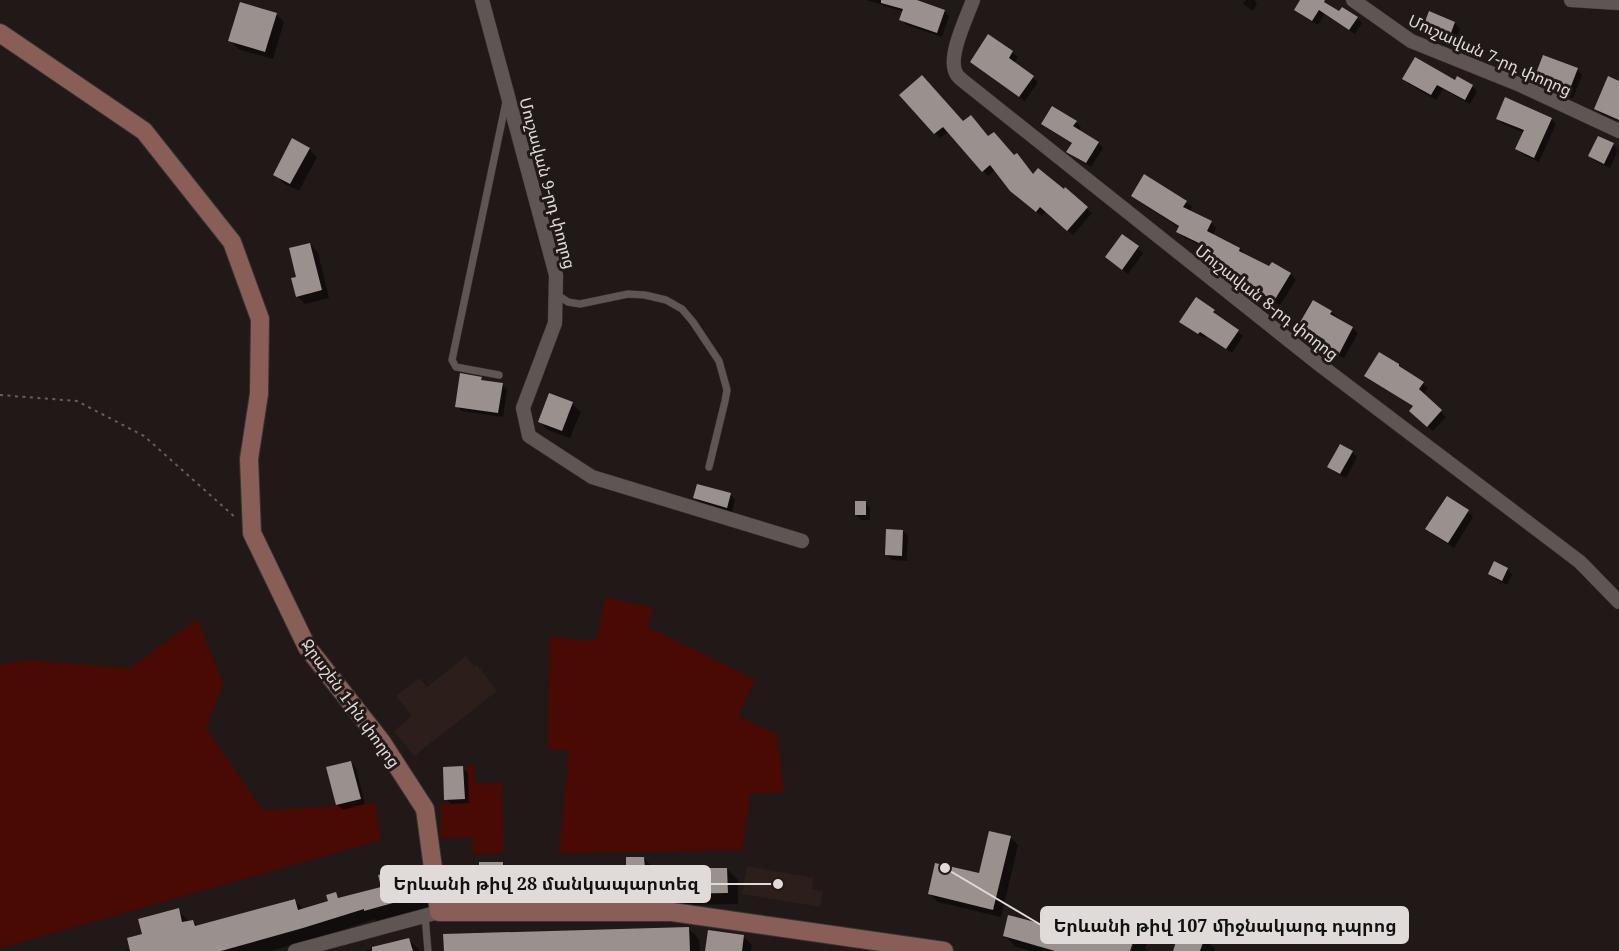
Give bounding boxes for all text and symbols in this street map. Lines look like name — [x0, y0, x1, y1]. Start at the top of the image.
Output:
street label: Մուշավան 7-րդ փողոց — [1405, 9, 1575, 101]
street label: Մուշավան 9-րդ փողոց — [515, 95, 581, 271]
street label: Մուշավան 8-րդ փողոց — [1191, 239, 1343, 365]
street label: Ջրաշեն 1-ին փողոց — [297, 634, 405, 772]
callout: Երևանի թիվ 28 մանկապարտեզ — [381, 866, 710, 902]
text: Երևանի թիվ 28 մանկապարտեզ — [393, 871, 700, 895]
callout: Երևանի թիվ 107 միջնակարգ դպրոց — [1041, 907, 1408, 943]
text: Երևանի թիվ 107 միջնակարգ դպրոց — [1053, 913, 1397, 937]

